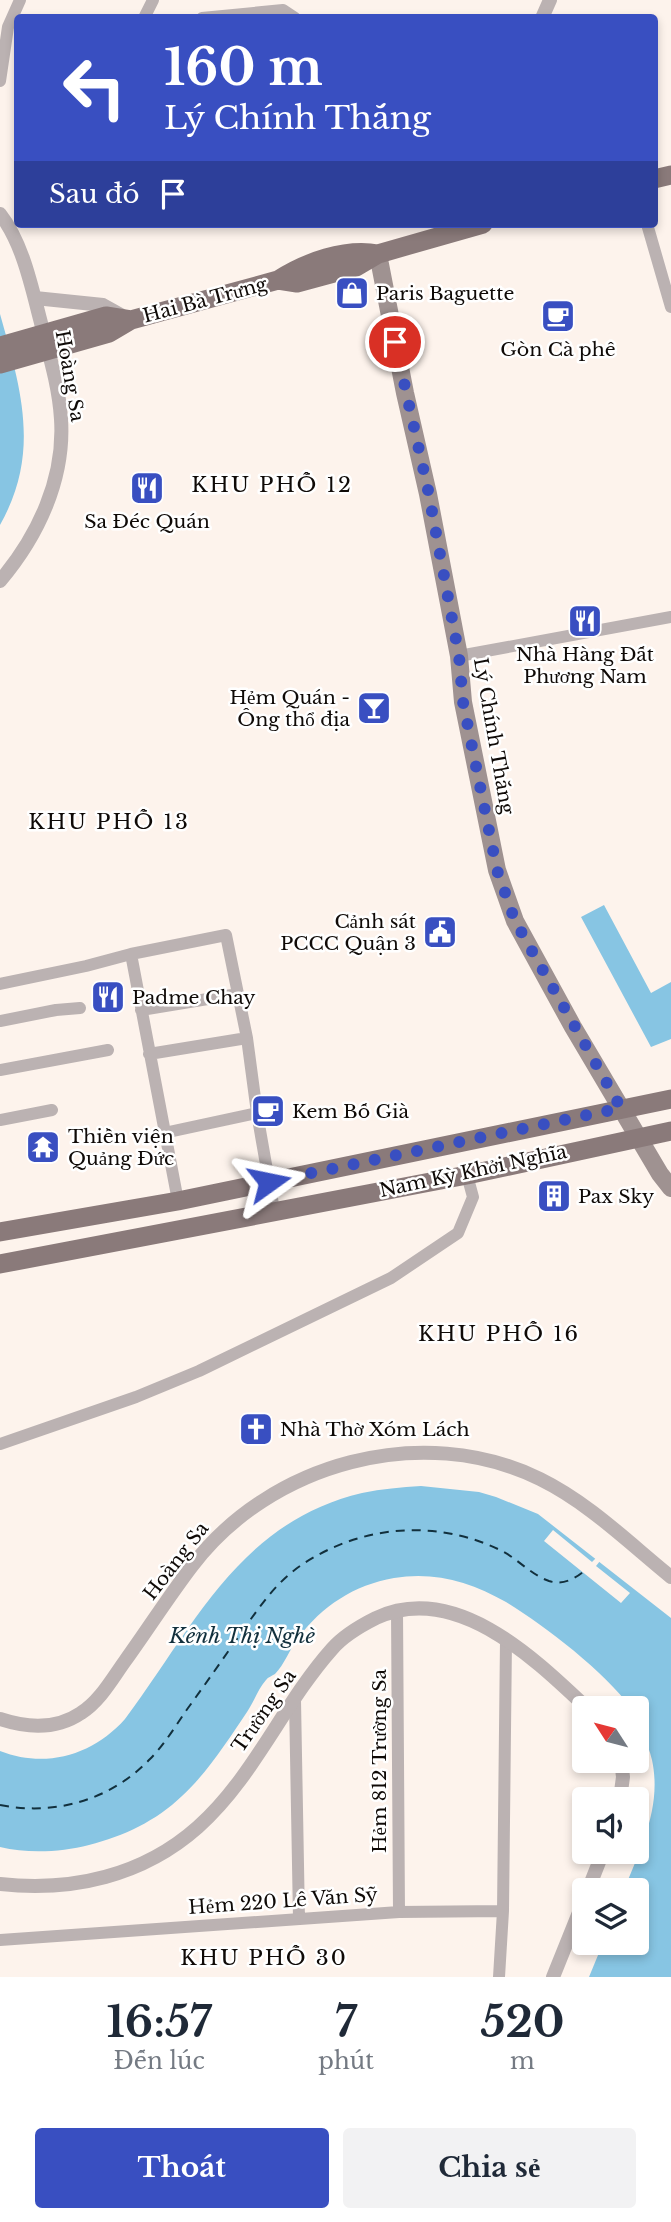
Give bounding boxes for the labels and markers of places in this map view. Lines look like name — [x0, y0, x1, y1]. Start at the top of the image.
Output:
shop icon: Paris Baguette — [333, 274, 371, 312]
place label: Paris Baguette — [376, 282, 514, 305]
cafe icon: Gòn Cà phê — [539, 297, 577, 335]
pin — [365, 312, 425, 372]
place label: Gòn Cà phê — [500, 338, 616, 361]
restaurant icon: Sa Đéc Quán — [128, 469, 166, 507]
place label: Sa Đéc Quán — [84, 510, 210, 533]
restaurant icon: Nhà Hàng Đất Phương Nam — [566, 602, 604, 640]
place label: Nhà Hàng Đất Phương Nam — [516, 643, 655, 688]
place label: Hẻm Quán - Ông thổ địa — [230, 686, 350, 731]
bar icon: Hẻm Quán - Ông thổ địa — [355, 689, 393, 727]
place label: Cảnh sát PCCC Quận 3 — [280, 910, 417, 955]
public building icon: Cảnh sát PCCC Quận 3 — [421, 913, 459, 951]
restaurant icon: Padme Chay — [89, 978, 127, 1016]
place label: Padme Chay — [132, 986, 255, 1009]
cafe icon: Kem Bố Già — [249, 1092, 287, 1130]
place label: Kem Bố Già — [292, 1100, 410, 1123]
place label: Thiền viện Quảng Đức — [68, 1125, 174, 1170]
temple icon: Thiền viện Quảng Đức — [24, 1128, 62, 1166]
building icon: Pax Sky — [535, 1177, 573, 1215]
place label: Pax Sky — [578, 1185, 654, 1208]
church icon: Nhà Thờ Xóm Lách — [237, 1410, 275, 1448]
place label: Nhà Thờ Xóm Lách — [280, 1418, 470, 1441]

